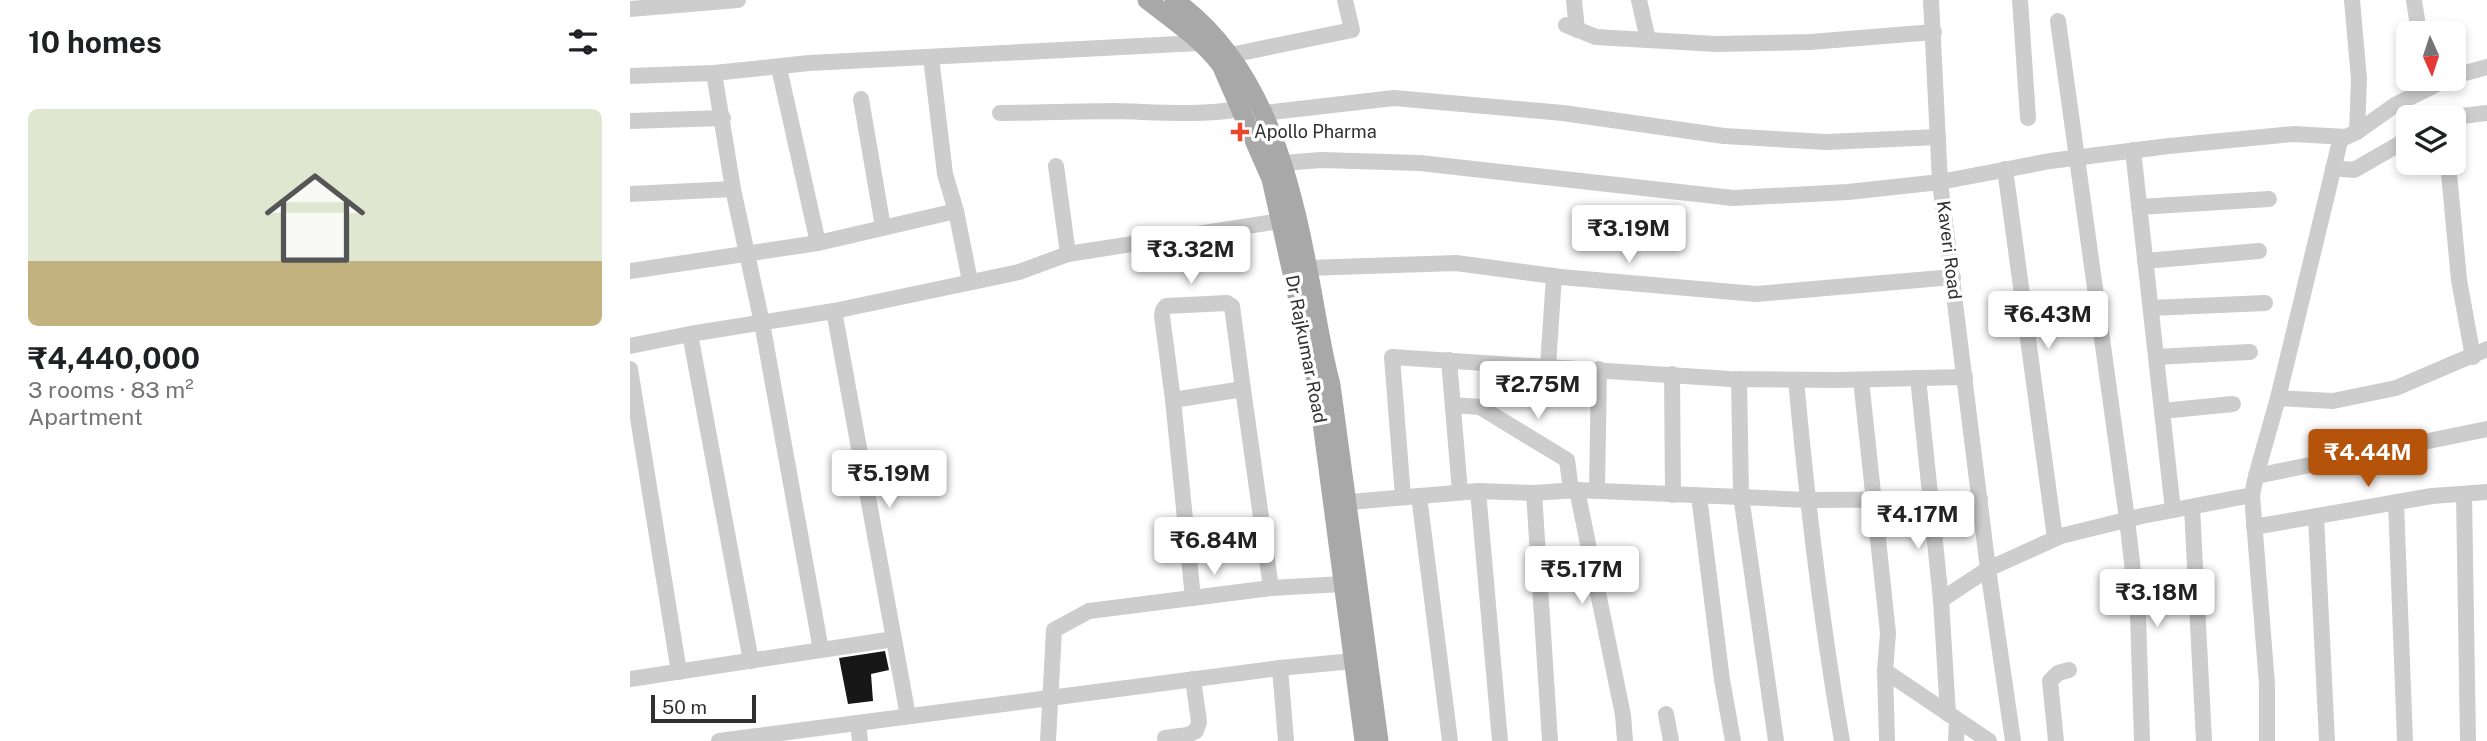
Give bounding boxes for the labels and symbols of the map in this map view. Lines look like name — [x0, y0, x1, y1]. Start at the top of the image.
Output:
north arrow — [2396, 21, 2466, 91]
place label: Apollo Pharma — [1254, 121, 1377, 142]
marker: Apollo Pharma — [1232, 124, 1248, 140]
street label: Kaveri Road — [1933, 199, 1966, 301]
pin: ₹3.19M — [1572, 205, 1686, 265]
pin: ₹3.32M — [1134, 226, 1248, 286]
street label: Dr Rajkumar Road — [1282, 273, 1331, 425]
pin: ₹6.43M — [1991, 292, 2105, 351]
pin: ₹2.75M — [1481, 362, 1595, 421]
pin: ₹4.44M — [2311, 430, 2425, 489]
pin: ₹5.19M — [832, 450, 946, 510]
pin: ₹4.17M — [1861, 491, 1975, 551]
pin: ₹6.84M — [1157, 518, 1271, 577]
pin: ₹5.17M — [1525, 546, 1639, 606]
pin: ₹3.18M — [2100, 570, 2214, 629]
scale bar — [651, 692, 756, 724]

